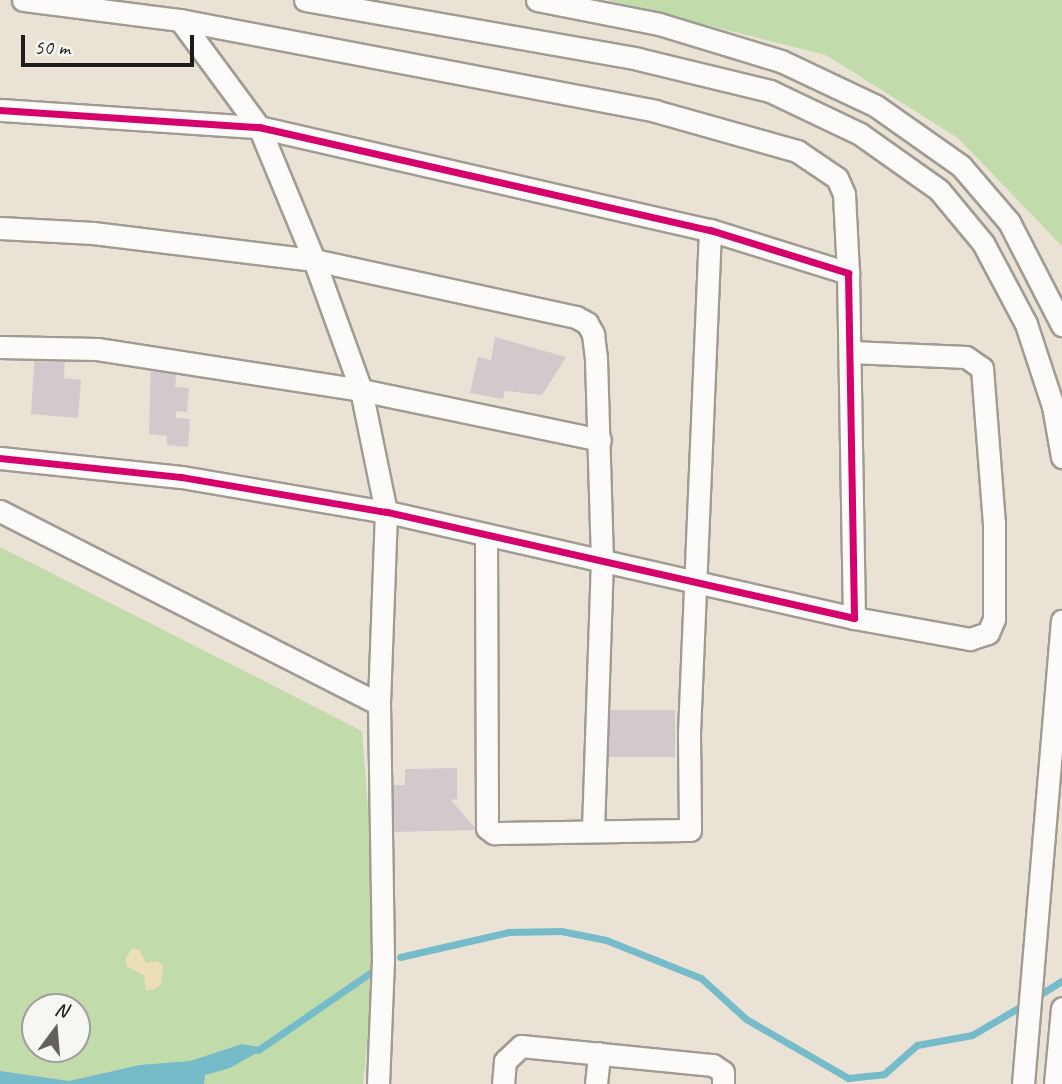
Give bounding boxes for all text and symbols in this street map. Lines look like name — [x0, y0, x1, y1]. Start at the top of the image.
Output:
scale bar — [24, 21, 198, 65]
text: 50 m — [34, 34, 70, 60]
north arrow — [21, 993, 91, 1063]
text: N — [52, 997, 70, 1023]

